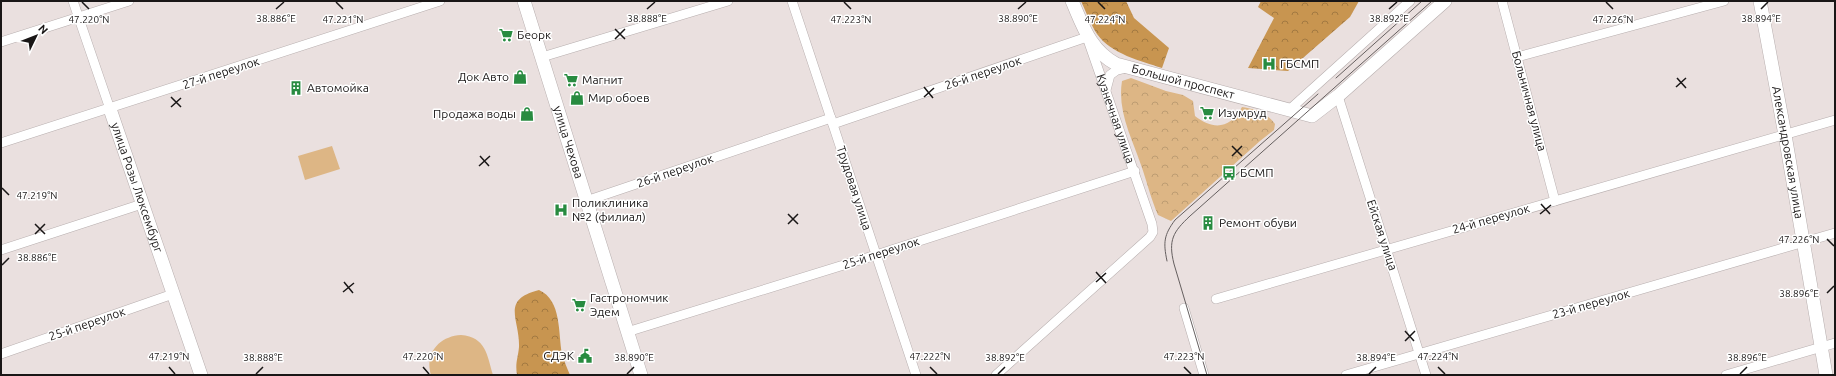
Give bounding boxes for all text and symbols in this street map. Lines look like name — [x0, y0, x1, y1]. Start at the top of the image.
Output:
text: 38.886°E — [256, 13, 296, 24]
text: 38.888°E — [627, 13, 667, 24]
text: 38.890°E — [998, 13, 1038, 24]
text: 38.892°E — [1369, 13, 1409, 24]
text: 38.894°E — [1741, 13, 1781, 24]
text: 47.220°N — [68, 14, 110, 25]
text: 47.221°N — [322, 14, 364, 25]
text: 47.223°N — [830, 14, 872, 25]
text: 47.224°N — [1084, 14, 1126, 25]
text: 47.226°N — [1592, 14, 1634, 25]
north arrow — [16, 16, 56, 56]
text: N — [36, 22, 51, 36]
supermarket icon: Беорк — [498, 27, 514, 43]
place label: Беорк — [517, 28, 551, 41]
street label: Больничная улица — [1510, 49, 1549, 152]
street label: 26-й переулок — [943, 53, 1023, 92]
street label: 27-й переулок — [181, 54, 261, 91]
hospital icon: ГБСМП — [1261, 56, 1277, 72]
place label: ГБСМП — [1280, 57, 1319, 70]
street label: Большой проспект — [1130, 61, 1237, 101]
shop icon: Док Авто — [512, 69, 528, 85]
place label: Док Авто — [458, 70, 509, 83]
supermarket icon: Магнит — [563, 72, 579, 88]
street label: Кузнечная улица — [1094, 72, 1137, 165]
place label: Магнит — [582, 73, 624, 86]
building icon: Автомойка — [288, 80, 304, 96]
place label: Автомойка — [307, 81, 369, 94]
street label: Александровская улица — [1770, 85, 1806, 220]
shop icon: Мир обоев — [569, 90, 585, 106]
place label: Мир обоев — [588, 91, 650, 104]
street label: улица Чехова — [551, 104, 586, 180]
supermarket icon: Изумруд — [1199, 105, 1215, 121]
shop icon: Продажа воды — [519, 106, 535, 122]
place label: Изумруд — [1218, 106, 1266, 119]
place label: Продажа воды — [433, 107, 516, 120]
street label: улица Розы Люксембург — [109, 121, 166, 254]
street label: Трудовая улица — [835, 144, 874, 232]
street label: 26-й переулок — [635, 151, 715, 190]
bus stop icon: БСМП — [1221, 165, 1237, 181]
place label: БСМП — [1240, 166, 1273, 179]
text: 47.219°N — [16, 190, 58, 201]
place label: Поликлиника №2 (филиал) — [572, 196, 648, 224]
street label: Ейская улица — [1365, 198, 1400, 272]
street label: 24-й переулок — [1451, 201, 1531, 236]
hospital icon: Поликлиника №2 (филиал) — [553, 202, 569, 218]
building icon: Ремонт обуви — [1200, 215, 1216, 231]
place label: Ремонт обуви — [1219, 216, 1297, 229]
street label: 25-й переулок — [841, 234, 921, 271]
text: 47.226°N — [1778, 234, 1820, 245]
text: 38.886°E — [17, 252, 57, 263]
street label: 23-й переулок — [1551, 286, 1631, 321]
text: 38.896°E — [1779, 288, 1819, 299]
place label: Гастрономчик Эдем — [590, 291, 669, 318]
supermarket icon: Гастрономчик Эдем — [571, 297, 587, 313]
street label: 25-й переулок — [47, 304, 127, 343]
public building icon: СДЭК — [577, 348, 593, 364]
place label: СДЭК — [543, 349, 575, 362]
text: 47.219°N — [148, 351, 190, 362]
text: 47.220°N — [402, 351, 444, 362]
text: 47.222°N — [909, 351, 951, 362]
text: 47.223°N — [1163, 351, 1205, 362]
text: 47.224°N — [1417, 351, 1459, 362]
text: 38.888°E — [243, 352, 283, 363]
text: 38.890°E — [614, 352, 654, 363]
text: 38.892°E — [985, 352, 1025, 363]
text: 38.894°E — [1356, 352, 1396, 363]
text: 38.896°E — [1727, 352, 1767, 363]

